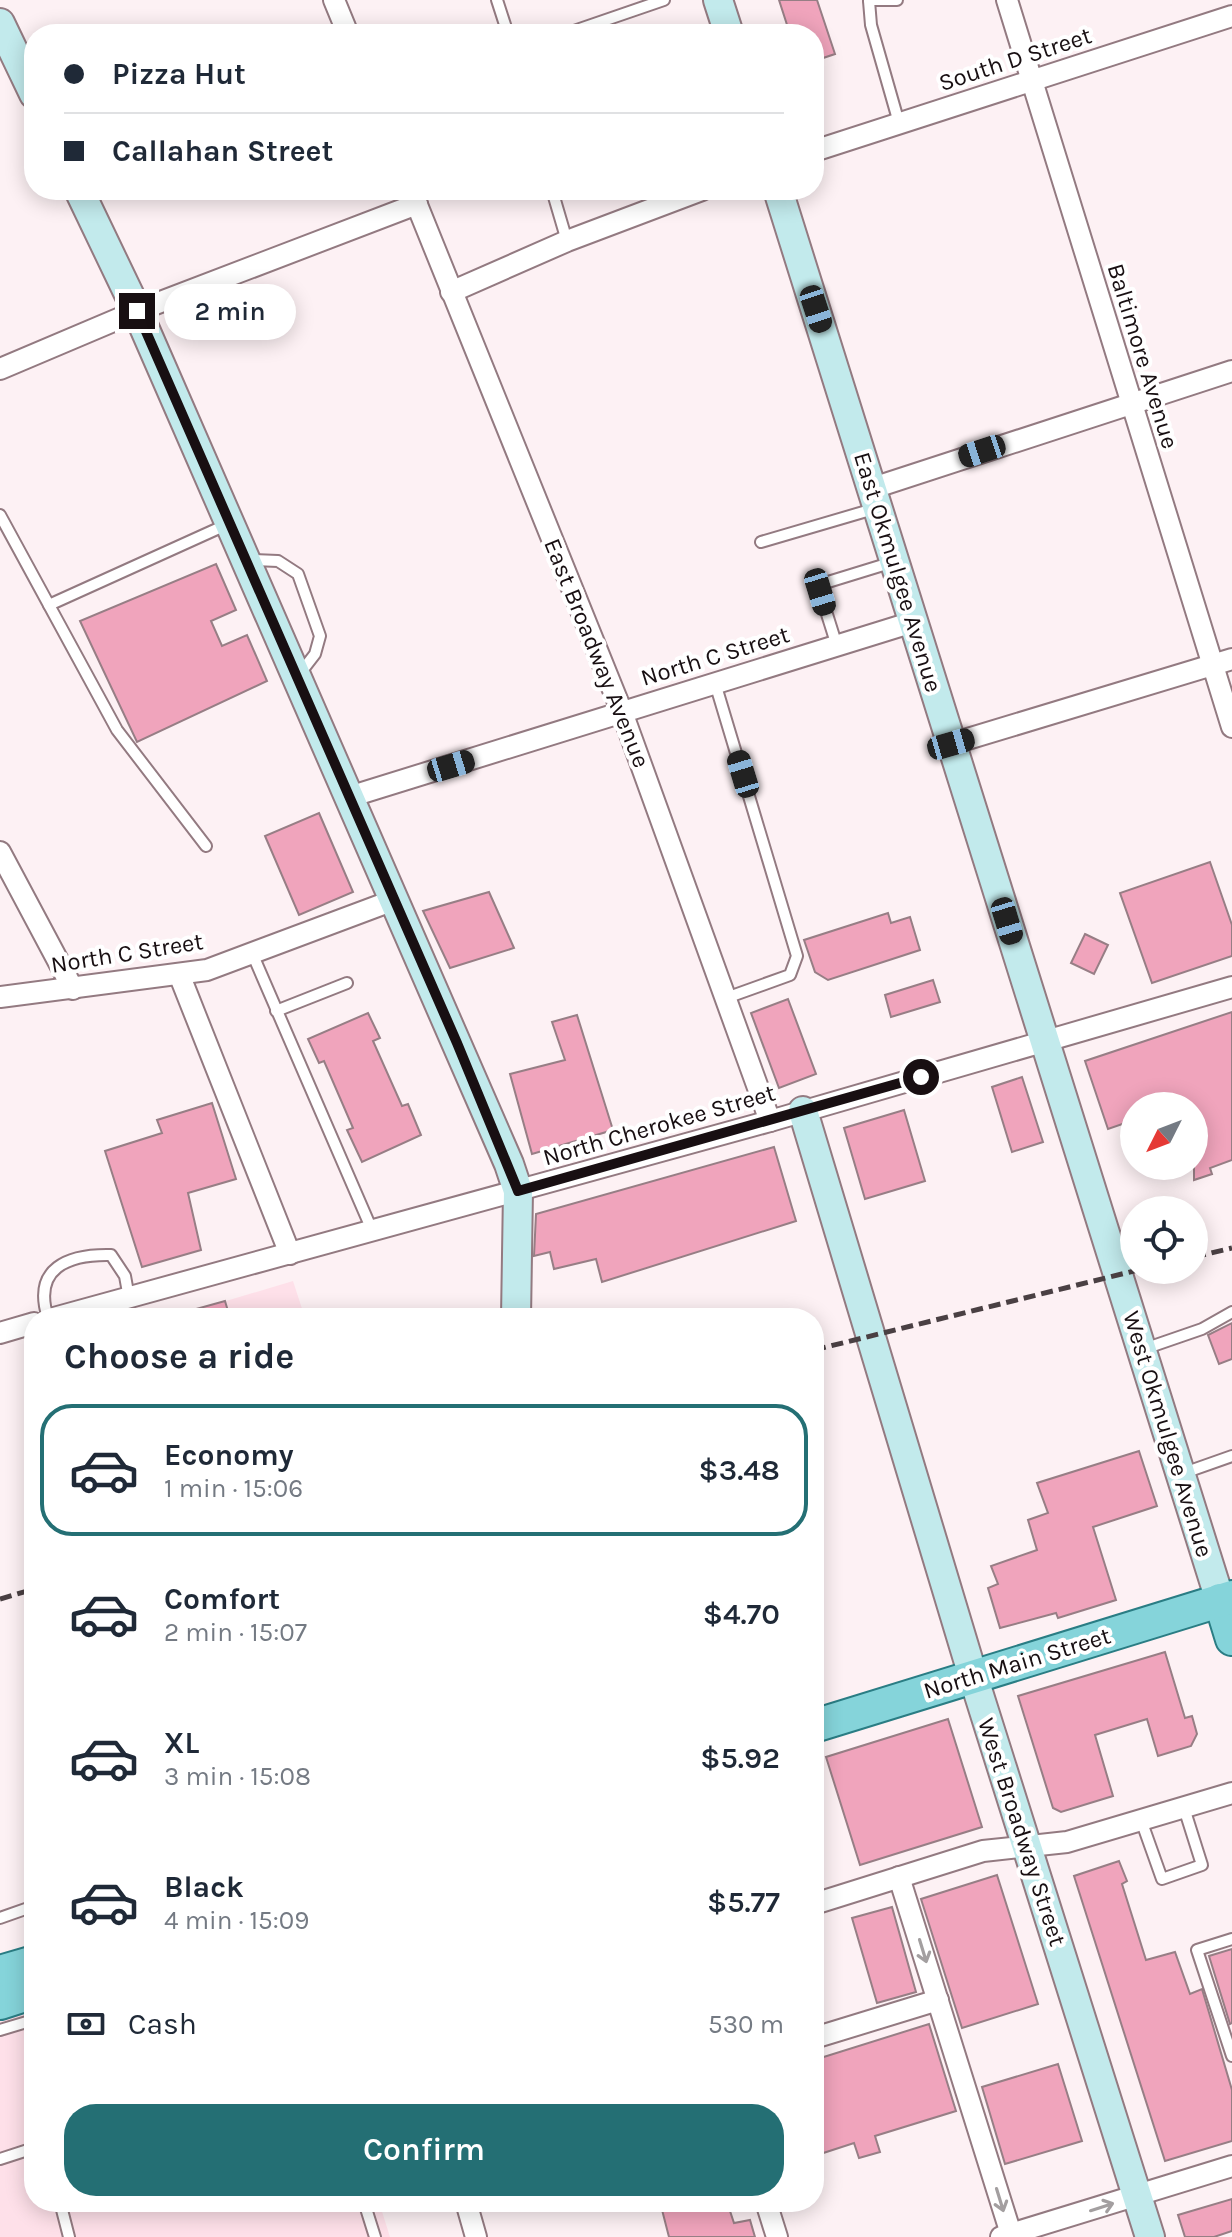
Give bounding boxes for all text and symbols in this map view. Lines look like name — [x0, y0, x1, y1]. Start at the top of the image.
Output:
street label: South D Street — [935, 21, 1095, 97]
text: Pizza Hut — [112, 56, 246, 92]
text: Callahan Street — [112, 133, 333, 169]
street label: Baltimore Avenue — [1102, 260, 1184, 452]
car — [797, 282, 835, 336]
callout: 2 min — [165, 283, 297, 339]
route end — [119, 293, 155, 329]
text: 2 min — [195, 296, 265, 327]
car — [955, 432, 1009, 470]
street label: East Okmulgee Avenue — [848, 449, 948, 695]
street label: East Broadway Avenue — [538, 534, 656, 772]
car — [802, 566, 838, 618]
street label: North C Street — [637, 620, 793, 692]
car — [925, 726, 977, 762]
car — [425, 748, 477, 784]
car — [725, 748, 761, 800]
car — [989, 895, 1025, 947]
street label: North C Street — [49, 927, 205, 979]
route start — [903, 1059, 939, 1095]
street label: North Cherokee Street — [540, 1078, 778, 1172]
north arrow — [1120, 1092, 1208, 1180]
map controls — [1120, 1092, 1208, 1284]
button: locate — [1120, 1196, 1208, 1284]
street label: West Okmulgee Avenue — [1117, 1308, 1219, 1560]
text: Choose a ride — [64, 1335, 294, 1377]
icon: car — [68, 1434, 140, 1506]
text: Economy — [164, 1437, 294, 1473]
text: $3.48 — [699, 1452, 780, 1488]
text: 1 min · 15:06 — [164, 1473, 303, 1504]
icon: car — [68, 1578, 140, 1650]
text: Comfort — [164, 1581, 280, 1617]
text: $4.70 — [703, 1596, 780, 1632]
text: 2 min · 15:07 — [164, 1617, 307, 1648]
street label: North Main Street — [920, 1621, 1114, 1705]
street label: West Broadway Street — [972, 1715, 1072, 1949]
icon: car — [68, 1722, 140, 1794]
text: XL — [164, 1725, 199, 1761]
text: $5.92 — [700, 1740, 780, 1776]
text: 3 min · 15:08 — [164, 1761, 311, 1792]
icon: car — [68, 1866, 140, 1938]
text: Black — [164, 1869, 244, 1905]
text: $5.77 — [707, 1884, 780, 1920]
text: 4 min · 15:09 — [164, 1905, 309, 1936]
one-way arrow — [916, 1939, 931, 1964]
icon: cash — [64, 2002, 108, 2046]
text: Cash — [128, 2006, 197, 2042]
text: 530 m — [708, 2009, 784, 2040]
button: Confirm — [64, 2104, 784, 2196]
one-way arrow — [993, 2186, 1008, 2212]
one-way arrow — [1090, 2198, 1115, 2213]

